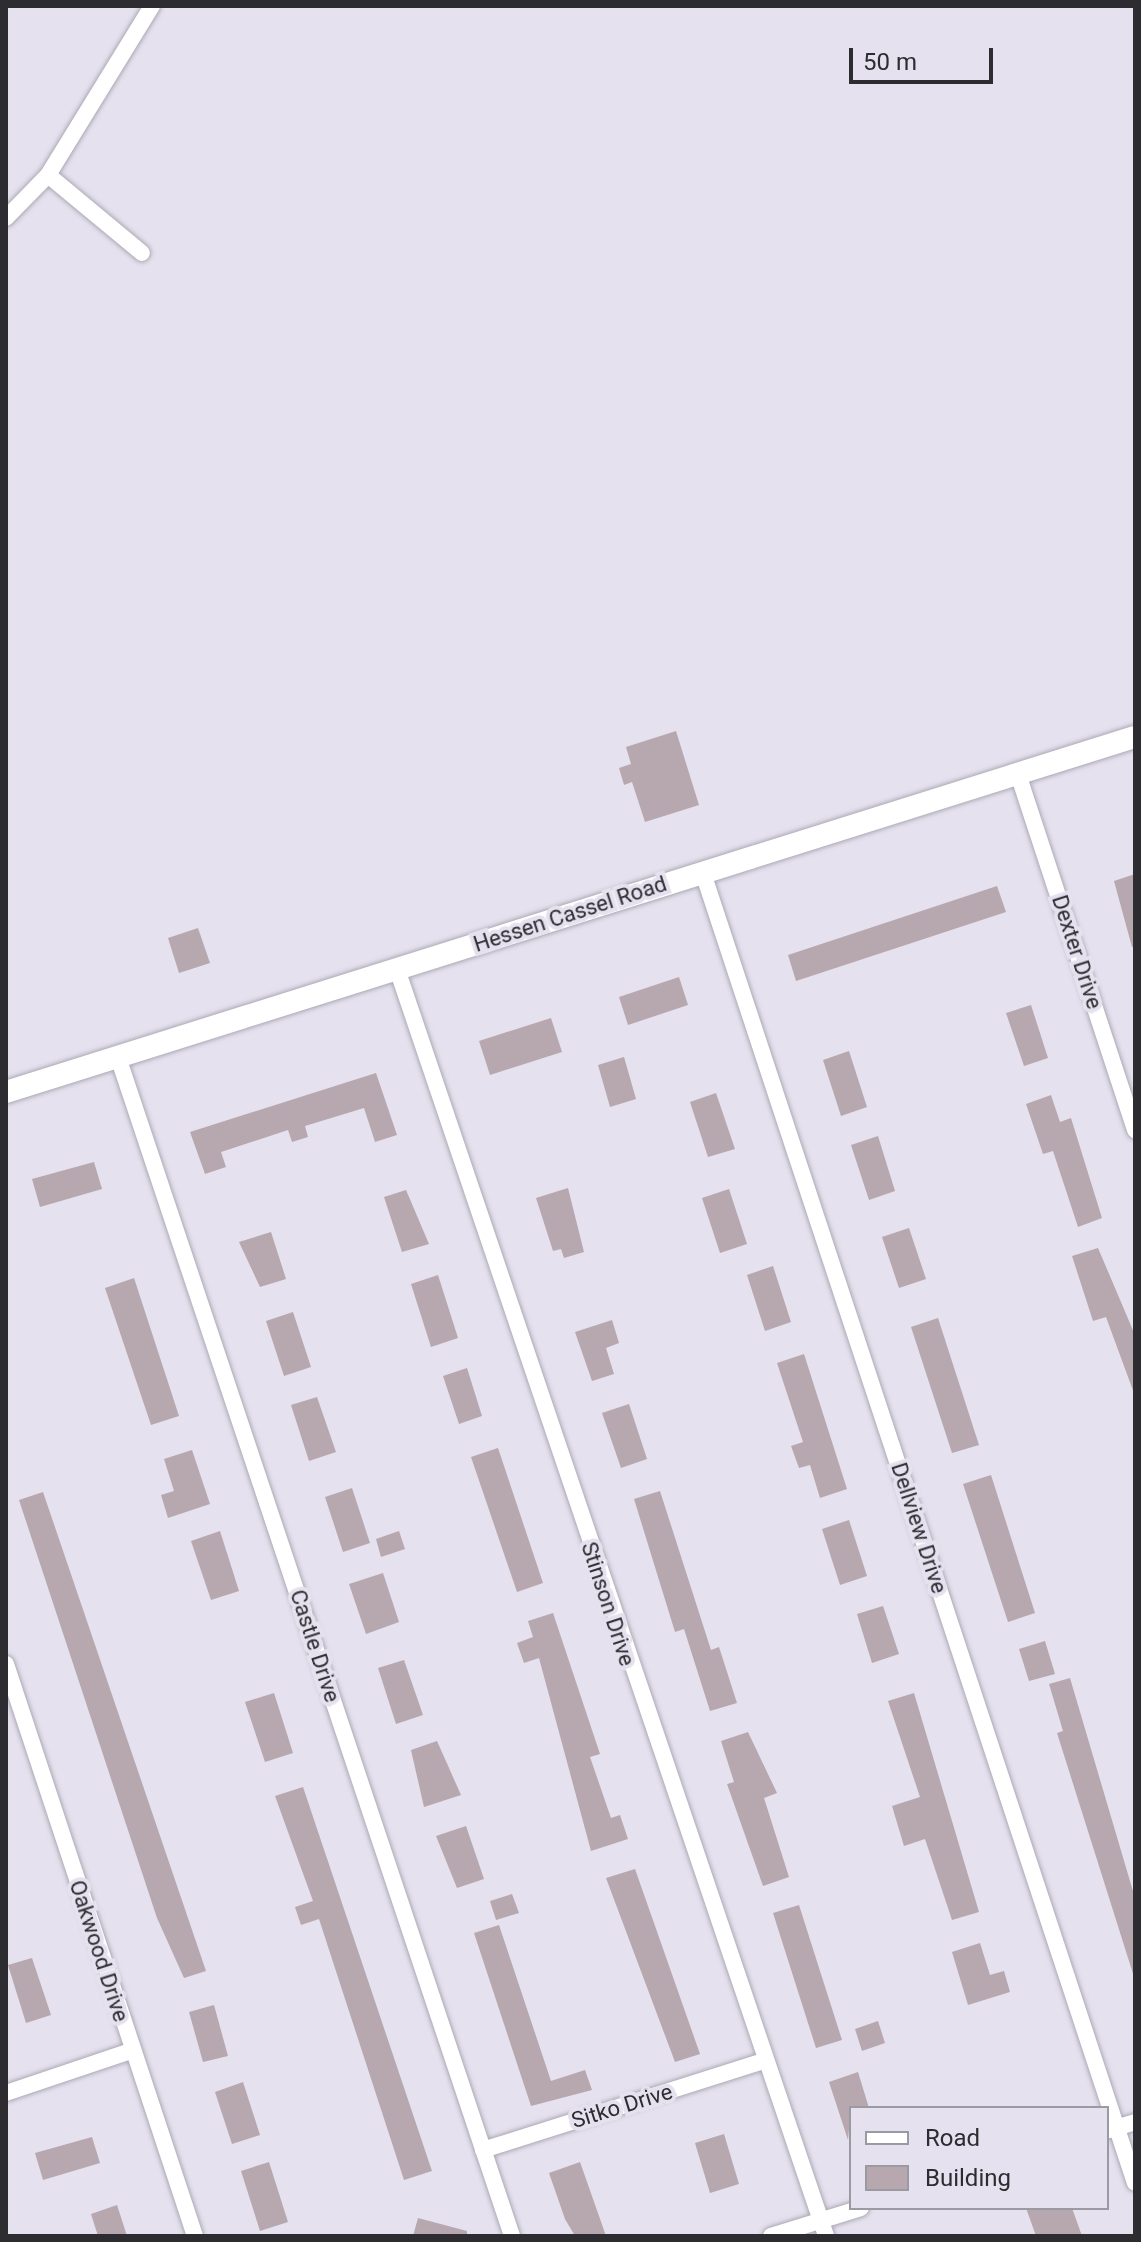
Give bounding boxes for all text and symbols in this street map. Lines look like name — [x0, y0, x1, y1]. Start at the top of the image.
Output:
scale bar — [853, 32, 997, 82]
text: 50 m — [863, 48, 917, 76]
street label: Hessen Cassel Road — [470, 870, 670, 958]
street label: Dexter Drive — [1046, 892, 1108, 1012]
street label: Dellview Drive — [885, 1459, 953, 1597]
street label: Stinson Drive — [576, 1539, 640, 1669]
street label: Castle Drive — [284, 1586, 346, 1706]
street label: Oakwood Drive — [64, 1877, 134, 2025]
street label: Sitko Drive — [568, 2078, 676, 2134]
legend — [849, 2106, 1109, 2210]
text: Road — [925, 2124, 980, 2152]
text: Building — [925, 2164, 1011, 2192]

